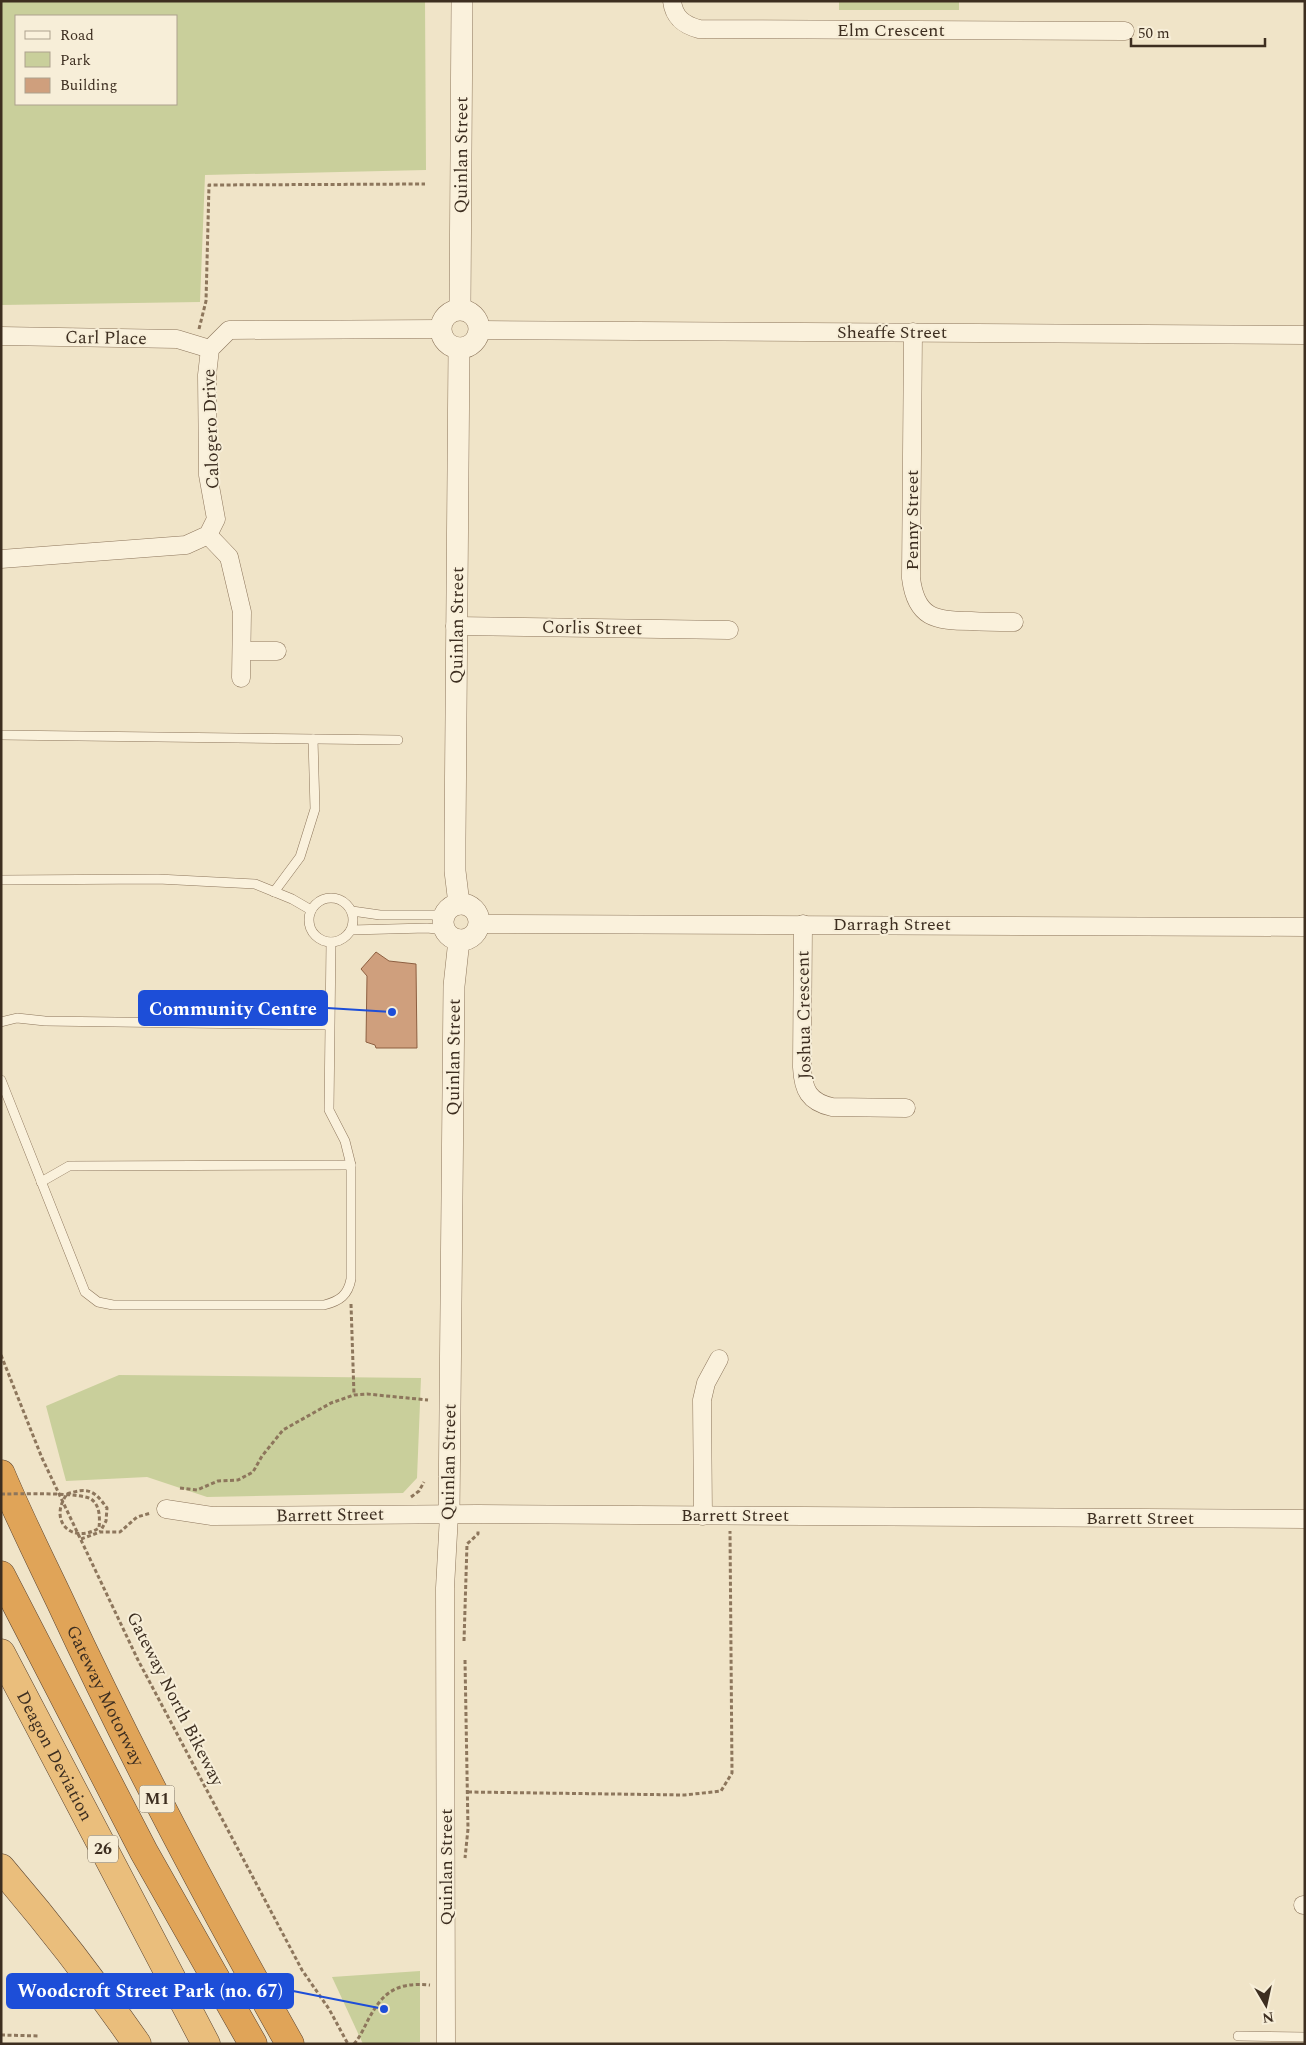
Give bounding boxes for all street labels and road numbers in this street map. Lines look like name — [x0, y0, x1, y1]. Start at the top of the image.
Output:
street label: Elm Crescent — [837, 17, 945, 44]
street label: Quinlan Street — [447, 96, 475, 214]
street label: Sheaffe Street — [837, 319, 947, 346]
street label: Carl Place — [65, 324, 147, 352]
street label: Calogero Drive — [195, 368, 227, 490]
street label: Penny Street — [899, 470, 926, 570]
street label: Quinlan Street — [443, 567, 471, 684]
street label: Corlis Street — [542, 614, 642, 642]
street label: Darragh Street — [833, 911, 951, 938]
street label: Joshua Crescent — [789, 950, 819, 1080]
street label: Quinlan Street — [439, 998, 467, 1116]
street label: Quinlan Street — [434, 1403, 464, 1521]
street label: Barrett Street — [276, 1501, 384, 1529]
street label: Barrett Street — [681, 1502, 789, 1529]
street label: Barrett Street — [1086, 1505, 1194, 1532]
street label: Gateway North Bikeway — [119, 1607, 231, 1792]
street label: Gateway Motorway — [60, 1620, 152, 1772]
street label: Deagon Deviation — [10, 1686, 100, 1826]
road number: M1 — [140, 1786, 174, 1812]
street label: Quinlan Street — [433, 1808, 460, 1926]
road number: 26 — [88, 1836, 118, 1862]

